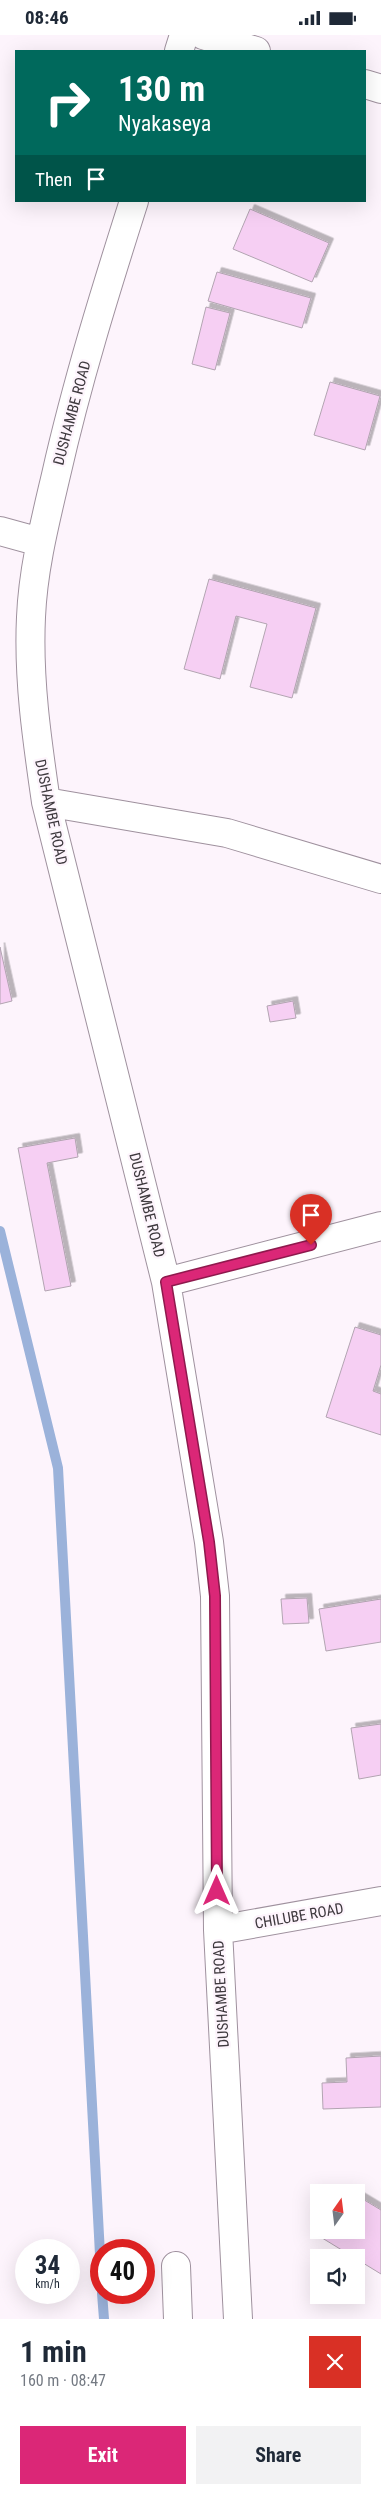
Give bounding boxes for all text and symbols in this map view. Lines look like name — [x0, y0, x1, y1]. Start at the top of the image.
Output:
text: 08:46 — [25, 6, 69, 29]
text: 130 m — [118, 69, 205, 110]
icon: right — [35, 70, 100, 135]
text: Nyakaseya — [118, 111, 211, 136]
icon: arrive — [82, 165, 110, 193]
text: Then — [35, 168, 72, 191]
street label: DUSHAMBE ROAD — [49, 359, 95, 467]
street label: DUSHAMBE ROAD — [31, 758, 71, 866]
street label: DUSHAMBE ROAD — [125, 1151, 169, 1259]
pin — [290, 1194, 332, 1245]
icon: arrive — [297, 1201, 325, 1229]
position arrow — [190, 1864, 242, 1916]
street label: CHILUBE ROAD — [253, 1899, 345, 1933]
street label: DUSHAMBE ROAD — [209, 1940, 233, 2048]
north arrow — [310, 2184, 365, 2239]
map controls — [310, 2184, 365, 2304]
speed limit sign: 40 — [90, 2239, 155, 2304]
button: sound — [310, 2249, 365, 2304]
text: 34 — [35, 2251, 60, 2280]
text: km/h — [35, 2277, 60, 2291]
text: 1 min — [20, 2334, 87, 2369]
button: close — [309, 2336, 361, 2388]
text: 160 m · 08:47 — [20, 2371, 106, 2390]
button: Exit — [20, 2426, 186, 2484]
button: Share — [196, 2426, 361, 2484]

